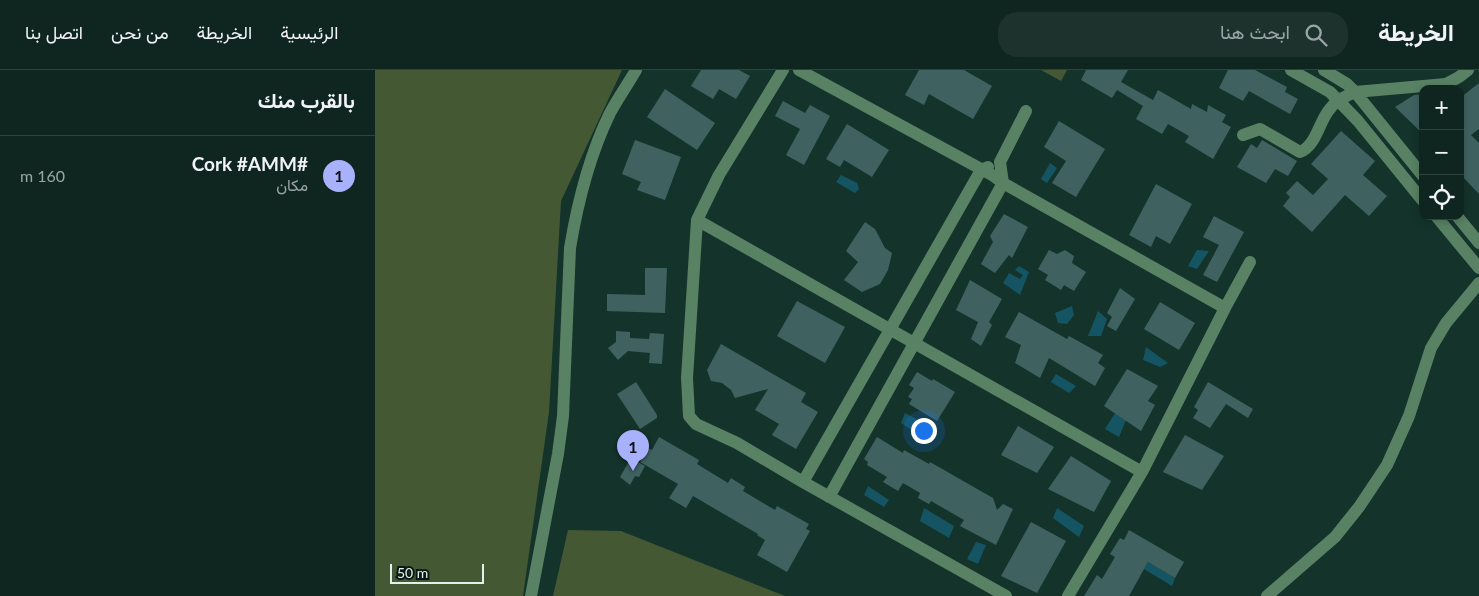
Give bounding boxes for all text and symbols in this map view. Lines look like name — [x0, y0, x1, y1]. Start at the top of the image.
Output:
search box — [998, 12, 1348, 57]
text: الخريطة — [1378, 17, 1454, 46]
text: ابحث هنا — [1220, 20, 1290, 43]
text: اتصل بنا — [25, 21, 83, 43]
text: من نحن — [111, 21, 169, 43]
text: الخريطة — [197, 21, 252, 43]
text: الرئيسية — [280, 21, 338, 43]
icon: search — [1302, 21, 1330, 49]
map controls — [1419, 85, 1464, 220]
button: + — [1419, 85, 1464, 130]
text: بالقرب منك — [258, 87, 355, 112]
button: − — [1419, 130, 1464, 175]
text: #Cork #AMM — [192, 152, 308, 175]
text: 160 m — [20, 166, 65, 185]
text: 1 — [334, 166, 344, 185]
text: مكان — [276, 175, 308, 194]
button: locate — [1419, 175, 1464, 220]
your location — [911, 418, 937, 444]
pin: 1 — [617, 430, 649, 471]
scale bar — [390, 561, 484, 584]
text: 50 m — [397, 564, 428, 581]

